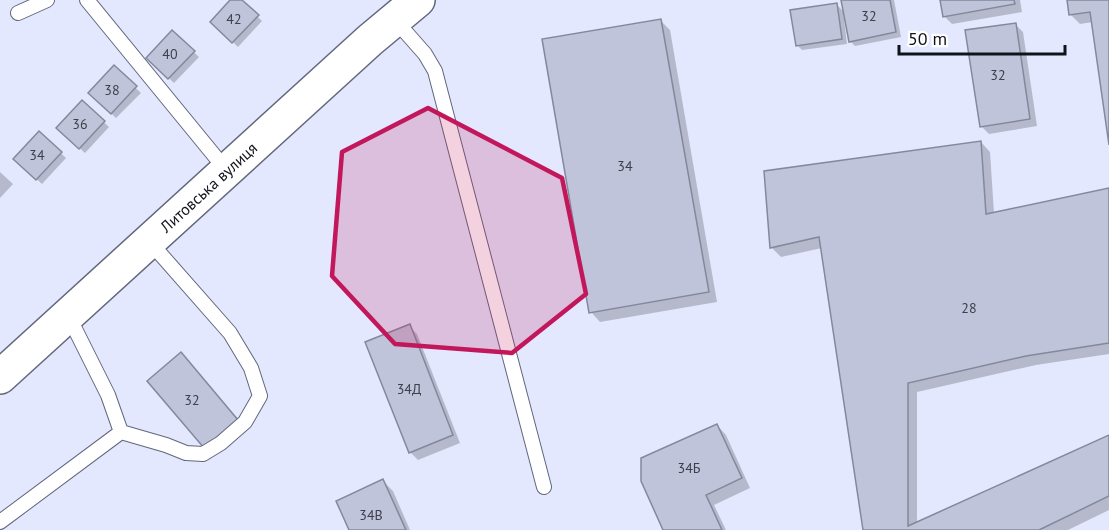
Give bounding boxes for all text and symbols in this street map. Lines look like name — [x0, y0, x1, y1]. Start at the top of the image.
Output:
house number: 32 — [861, 7, 877, 25]
house number: 42 — [226, 10, 242, 28]
scale bar — [899, 18, 1066, 56]
text: 50 m — [908, 27, 947, 50]
house number: 40 — [162, 45, 178, 63]
house number: 32 — [990, 66, 1006, 84]
house number: 38 — [104, 81, 120, 99]
house number: 36 — [72, 115, 88, 133]
street label: Литовська вулиця — [155, 138, 261, 237]
house number: 34 — [29, 146, 45, 164]
house number: 34 — [617, 157, 633, 175]
house number: 28 — [961, 299, 977, 317]
house number: 34Д — [397, 380, 421, 398]
house number: 32 — [184, 391, 200, 409]
house number: 34Б — [678, 459, 701, 477]
house number: 34В — [359, 506, 383, 524]

